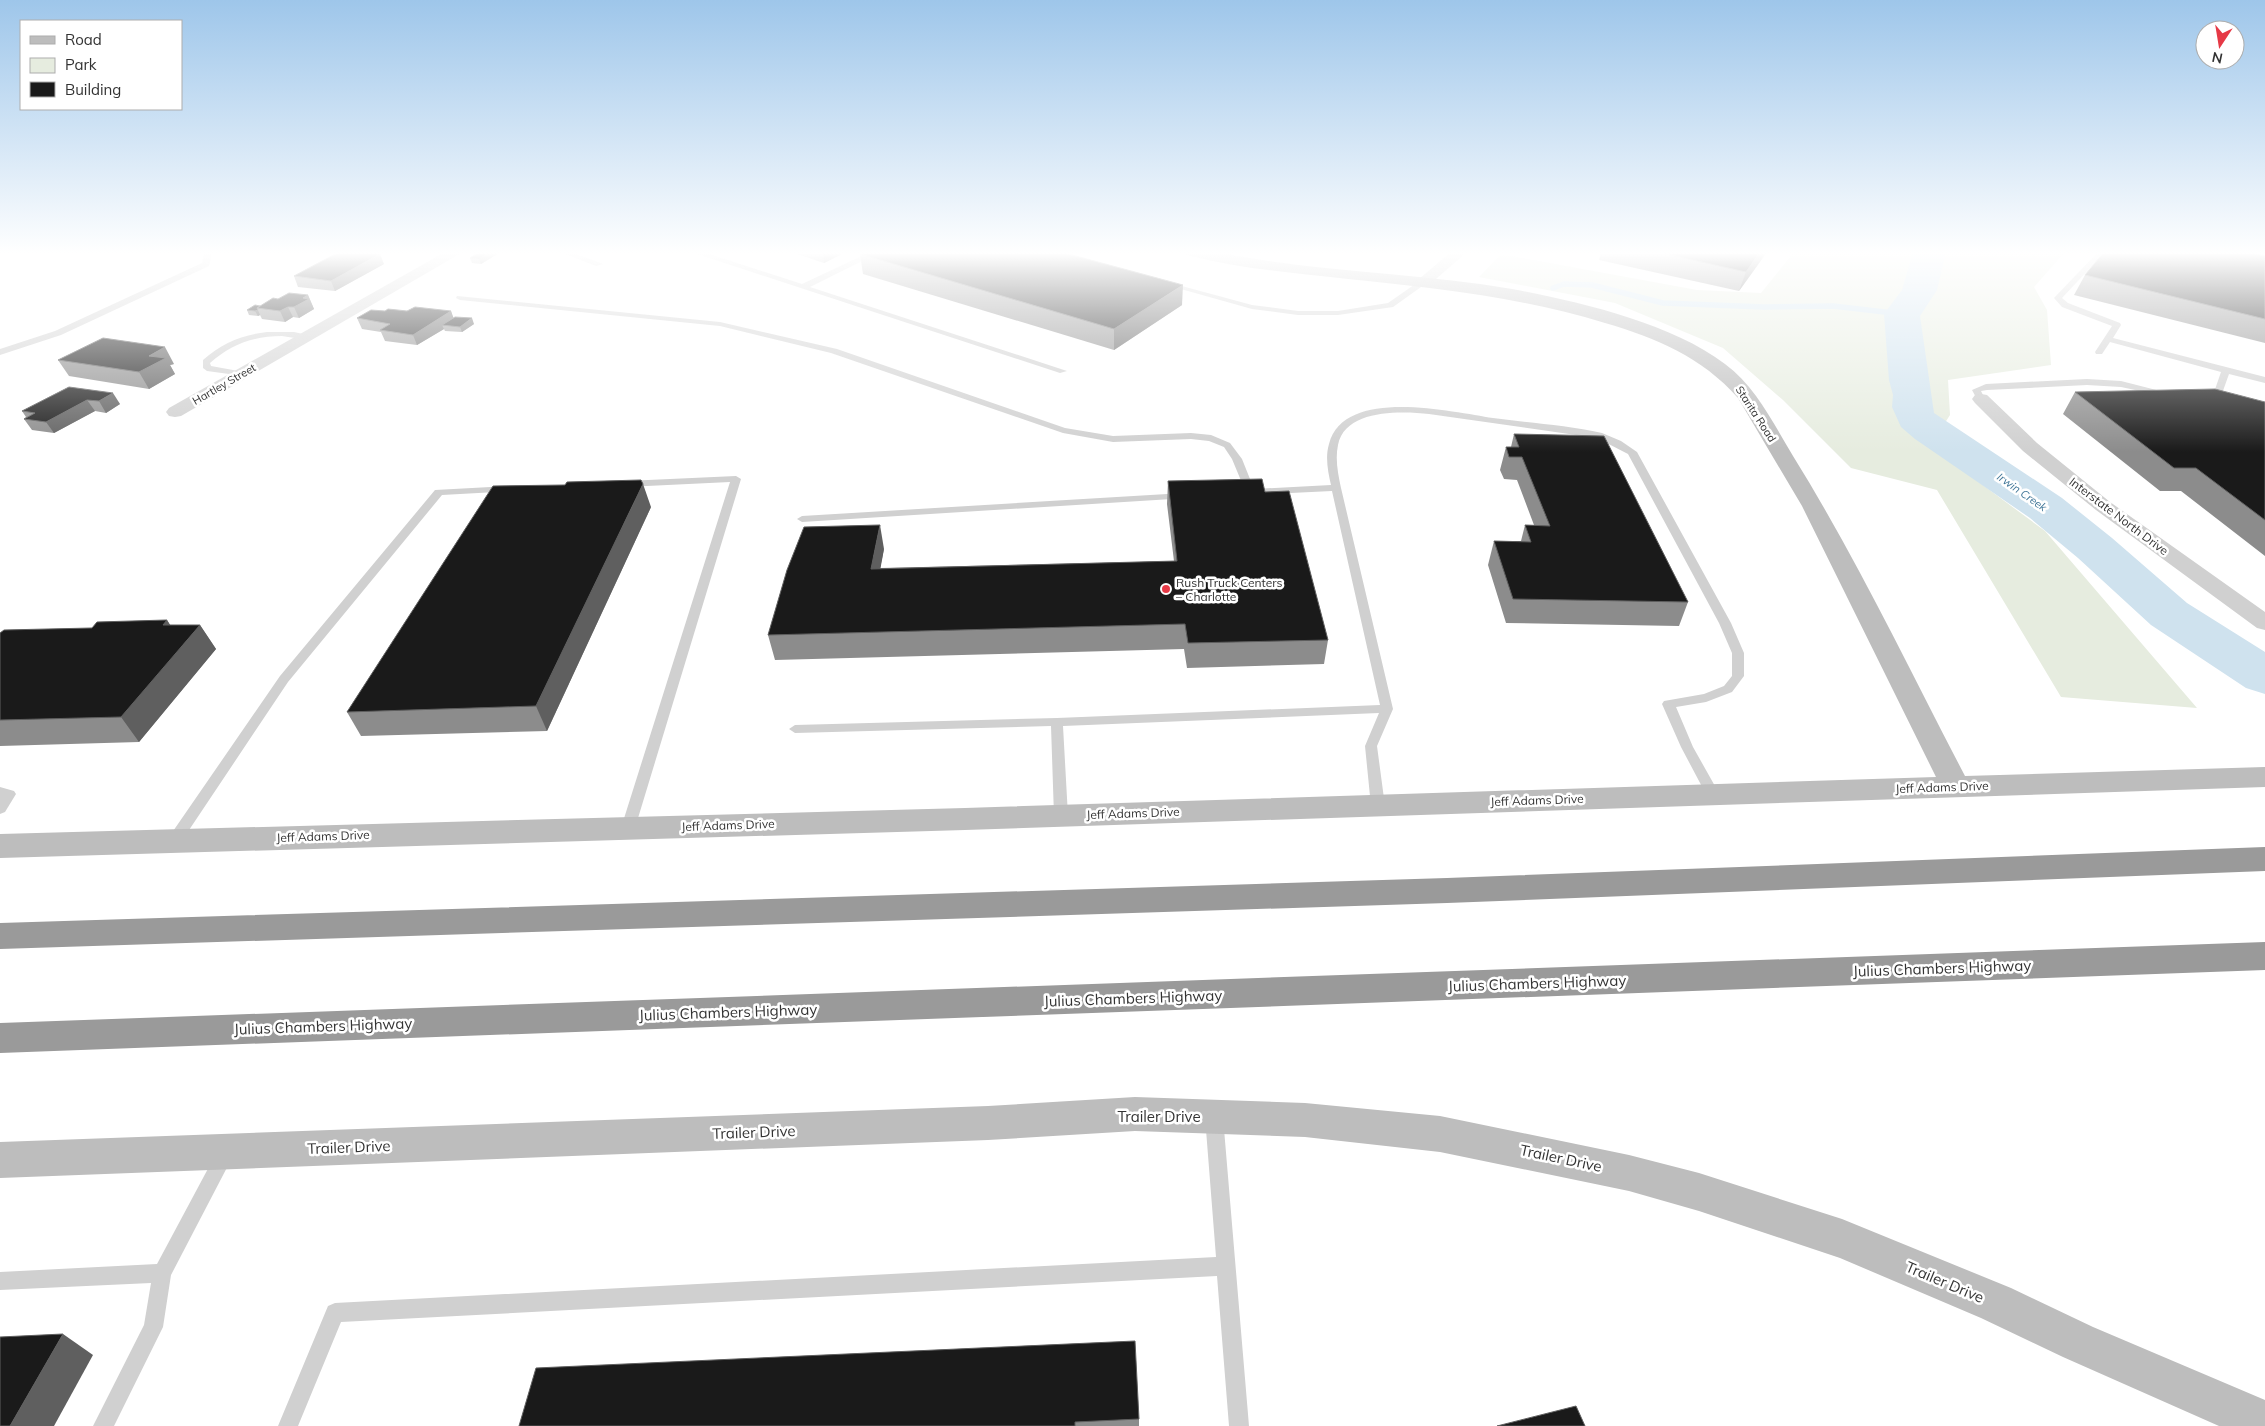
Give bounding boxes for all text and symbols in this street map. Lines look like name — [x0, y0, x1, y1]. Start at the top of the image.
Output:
legend — [20, 20, 182, 110]
north arrow — [2195, 20, 2245, 70]
text: Road — [65, 30, 102, 49]
text: N — [2210, 48, 2224, 68]
text: Park — [65, 55, 97, 74]
text: Building — [65, 80, 121, 99]
street label: Hartley Street — [190, 360, 258, 408]
street label: Starita Road — [1733, 383, 1779, 445]
water label: Irwin Creek — [1994, 470, 2050, 514]
street label: Interstate North Drive — [2067, 474, 2171, 558]
place label: Rush Truck Centers – Charlotte — [1176, 575, 1283, 604]
marker: Rush Truck Centers – Charlotte — [1160, 583, 1172, 595]
street label: Jeff Adams Drive — [1895, 778, 1989, 796]
street label: Jeff Adams Drive — [1490, 791, 1584, 809]
street label: Jeff Adams Drive — [1086, 804, 1180, 822]
street label: Jeff Adams Drive — [681, 816, 775, 834]
street label: Jeff Adams Drive — [276, 827, 370, 845]
street label: Julius Chambers Highway — [1852, 955, 2032, 981]
street label: Julius Chambers Highway — [1447, 970, 1627, 996]
street label: Julius Chambers Highway — [1043, 985, 1223, 1011]
street label: Julius Chambers Highway — [638, 999, 818, 1025]
street label: Julius Chambers Highway — [233, 1013, 413, 1039]
street label: Trailer Drive — [1117, 1107, 1201, 1126]
street label: Trailer Drive — [712, 1121, 796, 1143]
street label: Trailer Drive — [307, 1136, 391, 1158]
street label: Trailer Drive — [1518, 1140, 1604, 1176]
street label: Trailer Drive — [1903, 1257, 1987, 1307]

